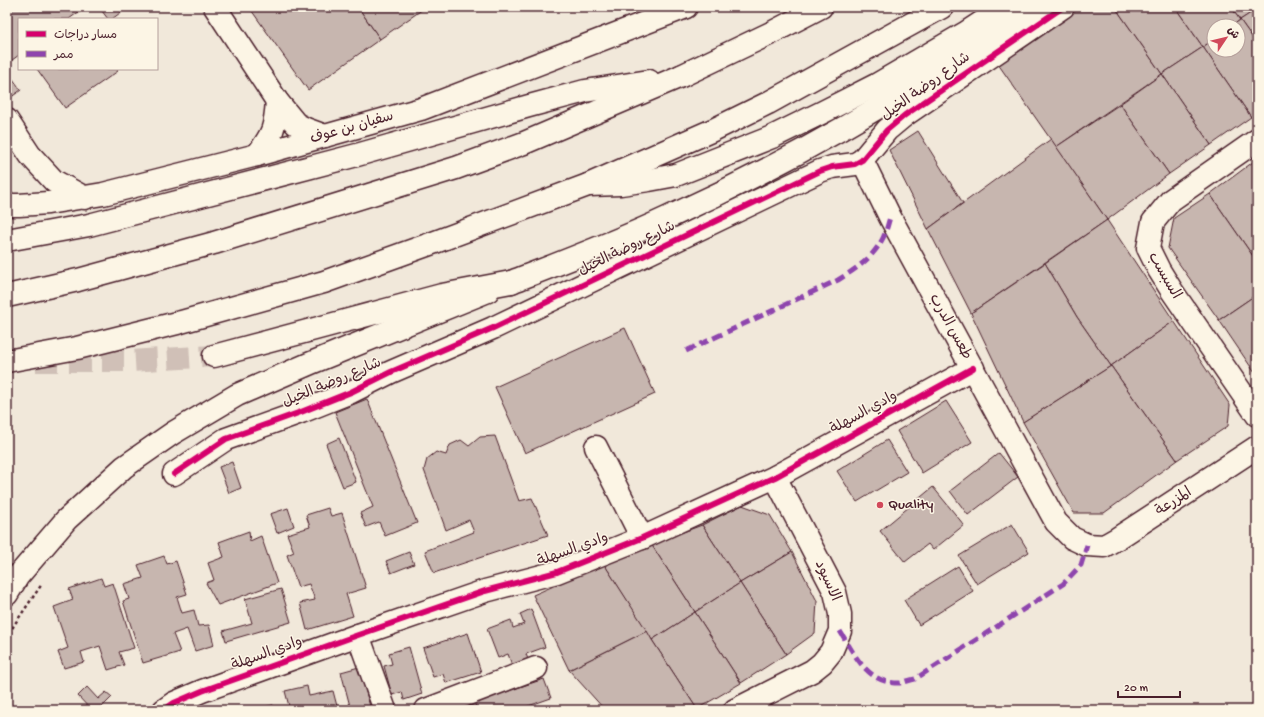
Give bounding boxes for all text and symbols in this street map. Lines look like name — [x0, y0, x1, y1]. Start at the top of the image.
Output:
legend — [18, 18, 158, 70]
north arrow — [1206, 18, 1246, 58]
text: ش — [1224, 25, 1241, 42]
text: مسار دراجات — [54, 29, 117, 43]
text: ممر — [53, 49, 73, 63]
street label: شارع روضة الخيل — [878, 49, 974, 125]
street label: سفيان بن عوف — [308, 108, 396, 148]
street label: شارع روضة الخيل — [576, 218, 678, 280]
street label: السبسب — [1143, 249, 1185, 303]
street label: طعس الدرب — [925, 291, 975, 363]
street label: شارع روضة الخيل — [280, 354, 384, 412]
street label: وادي السهلة — [827, 387, 901, 439]
street label: المزرعة — [1152, 484, 1196, 520]
place label: Quality — [888, 496, 934, 514]
marker: Quality — [875, 500, 885, 510]
street label: وادي السهلة — [535, 529, 611, 571]
street label: الاسيود — [810, 558, 844, 604]
street label: وادي السهلة — [229, 633, 305, 675]
scale bar — [1118, 673, 1180, 699]
text: 20 m — [1124, 682, 1149, 696]

